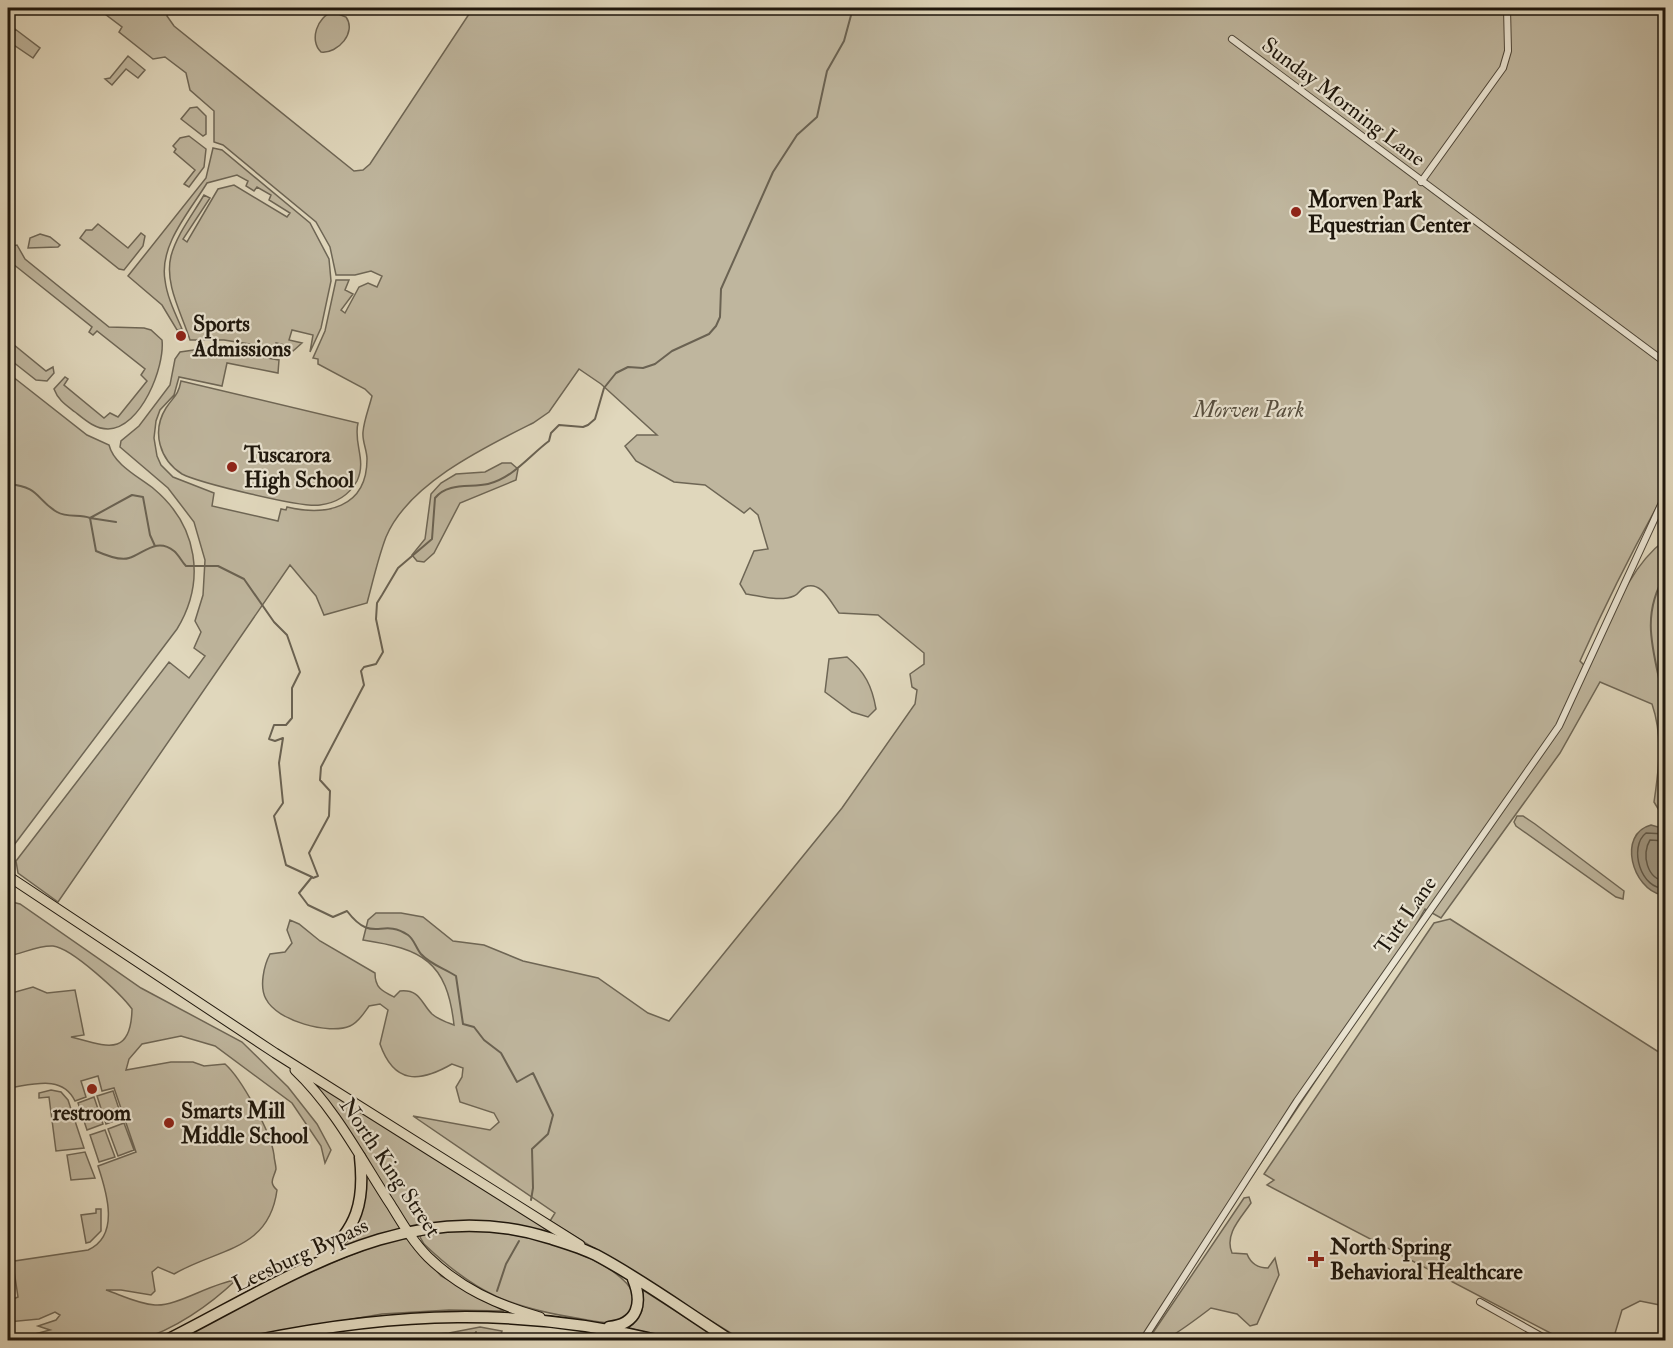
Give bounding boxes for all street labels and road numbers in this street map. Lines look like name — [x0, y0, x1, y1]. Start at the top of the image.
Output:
street label: Sunday Morning Lane — [1256, 31, 1431, 173]
street label: Tutt Lane — [1369, 871, 1443, 960]
street label: North King Street — [333, 1092, 447, 1243]
street label: Leesburg Bypass — [228, 1211, 373, 1300]

